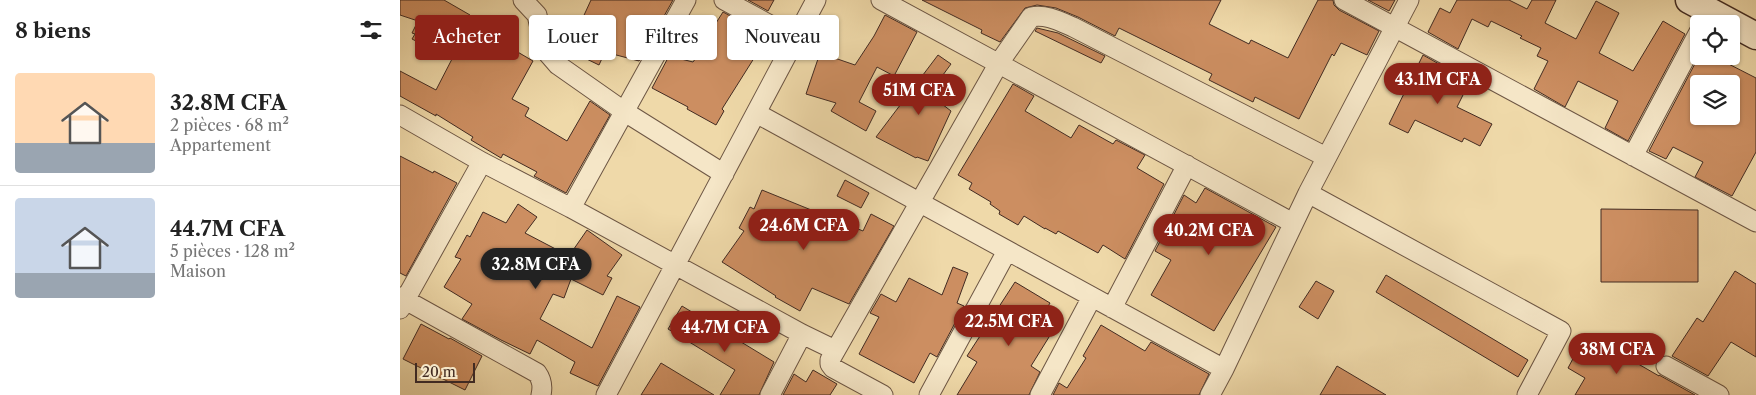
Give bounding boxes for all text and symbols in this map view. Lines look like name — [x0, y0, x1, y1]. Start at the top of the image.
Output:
chip: Acheter — [415, 15, 519, 60]
chip: Louer — [529, 15, 616, 60]
chip: Filtres — [626, 15, 717, 60]
chip: Nouveau — [727, 15, 839, 60]
map controls — [1690, 15, 1740, 125]
button: locate — [1690, 15, 1740, 65]
icon: filters — [357, 16, 385, 44]
text: 8 biens — [15, 18, 91, 43]
pin: 43.1M CFA — [1381, 62, 1495, 105]
text: 43.1M CFA — [1395, 69, 1481, 89]
pin: 51M CFA — [873, 74, 965, 116]
button: layers — [1690, 75, 1740, 125]
text: 51M CFA — [883, 80, 955, 100]
text: 32.8M CFA — [170, 90, 287, 115]
icon: home — [55, 93, 115, 153]
text: 2 pièces · 68 m² — [170, 115, 289, 135]
text: Appartement — [170, 135, 271, 155]
pin: 24.6M CFA — [747, 208, 861, 251]
pin: 40.2M CFA — [1152, 214, 1266, 256]
text: 24.6M CFA — [759, 215, 849, 235]
text: 44.7M CFA — [170, 216, 285, 241]
icon: home — [55, 218, 115, 278]
text: 40.2M CFA — [1164, 220, 1254, 240]
text: 5 pièces · 128 m² — [170, 241, 295, 261]
pin: 32.8M CFA — [479, 248, 593, 290]
text: 32.8M CFA — [492, 254, 580, 274]
text: Maison — [170, 261, 226, 281]
pin: 22.5M CFA — [952, 304, 1066, 347]
pin: 44.7M CFA — [668, 310, 782, 353]
text: 22.5M CFA — [965, 311, 1053, 331]
text: 44.7M CFA — [681, 317, 769, 337]
pin: 38M CFA — [1571, 332, 1663, 375]
text: 38M CFA — [1579, 339, 1655, 359]
scale bar — [415, 360, 475, 383]
text: 20 m — [422, 363, 456, 381]

